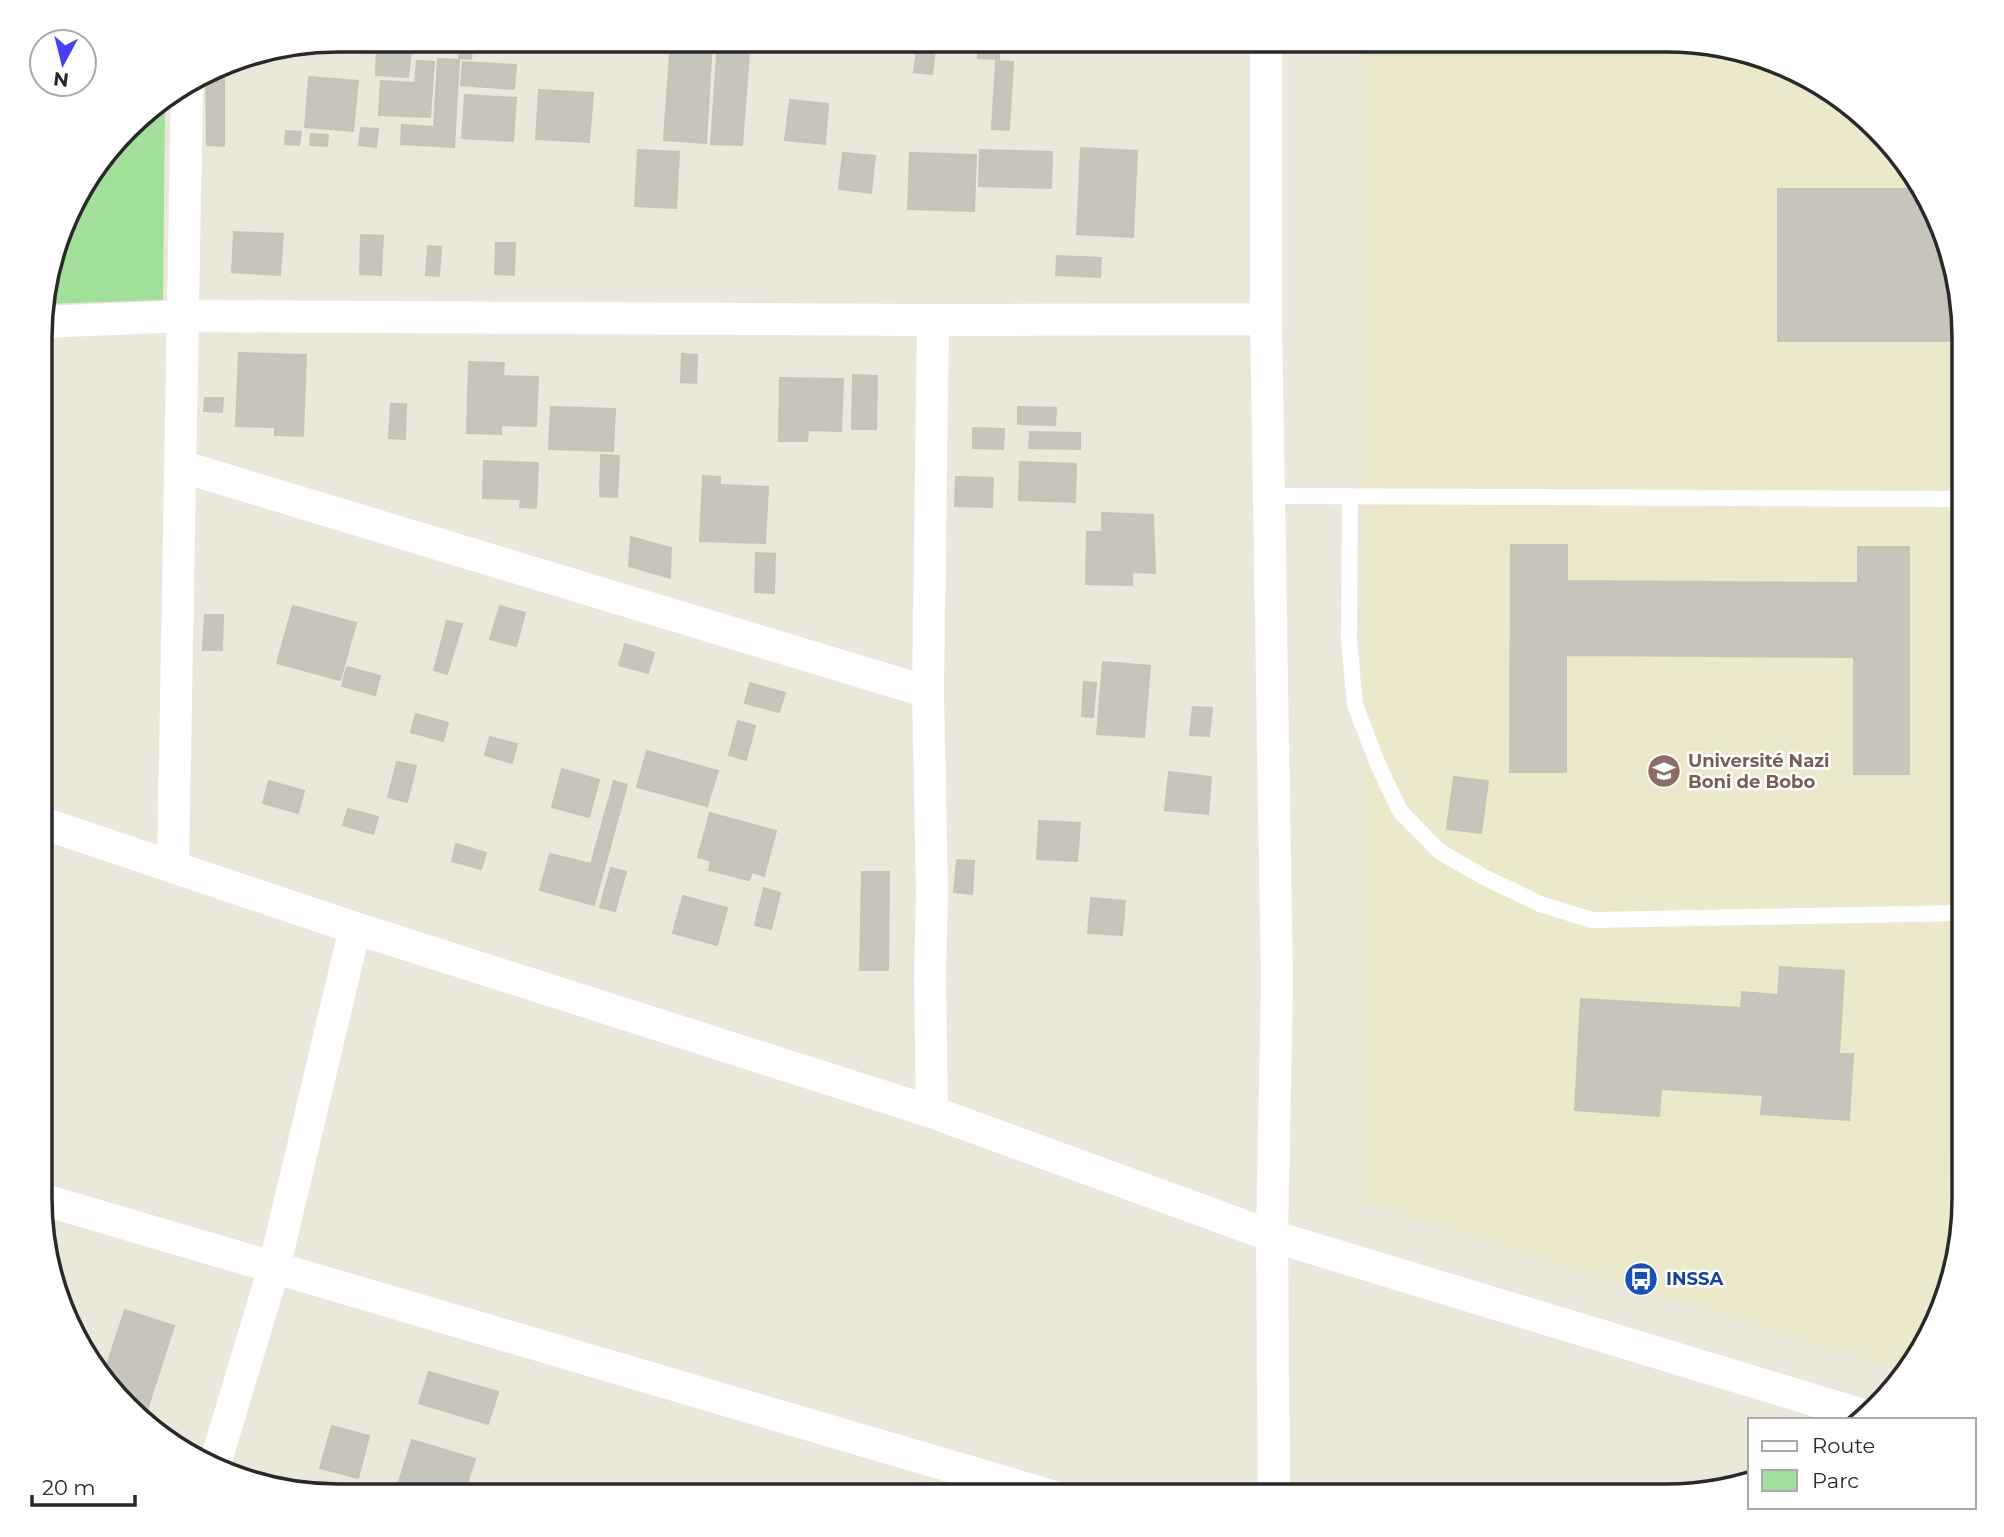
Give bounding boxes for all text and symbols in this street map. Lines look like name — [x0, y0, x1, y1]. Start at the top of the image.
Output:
north arrow — [28, 28, 98, 98]
text: N — [52, 67, 70, 92]
place label: Université Nazi Boni de Bobo — [1688, 750, 1829, 793]
school or university icon: Université Nazi Boni de Bobo — [1645, 752, 1683, 790]
bus stop icon: INSSA — [1622, 1260, 1660, 1298]
place label: INSSA — [1666, 1268, 1723, 1290]
legend — [1748, 1418, 1976, 1509]
text: Route — [1812, 1433, 1875, 1458]
scale bar — [32, 1464, 135, 1508]
text: Parc — [1812, 1468, 1859, 1493]
text: 20 m — [42, 1475, 96, 1500]

